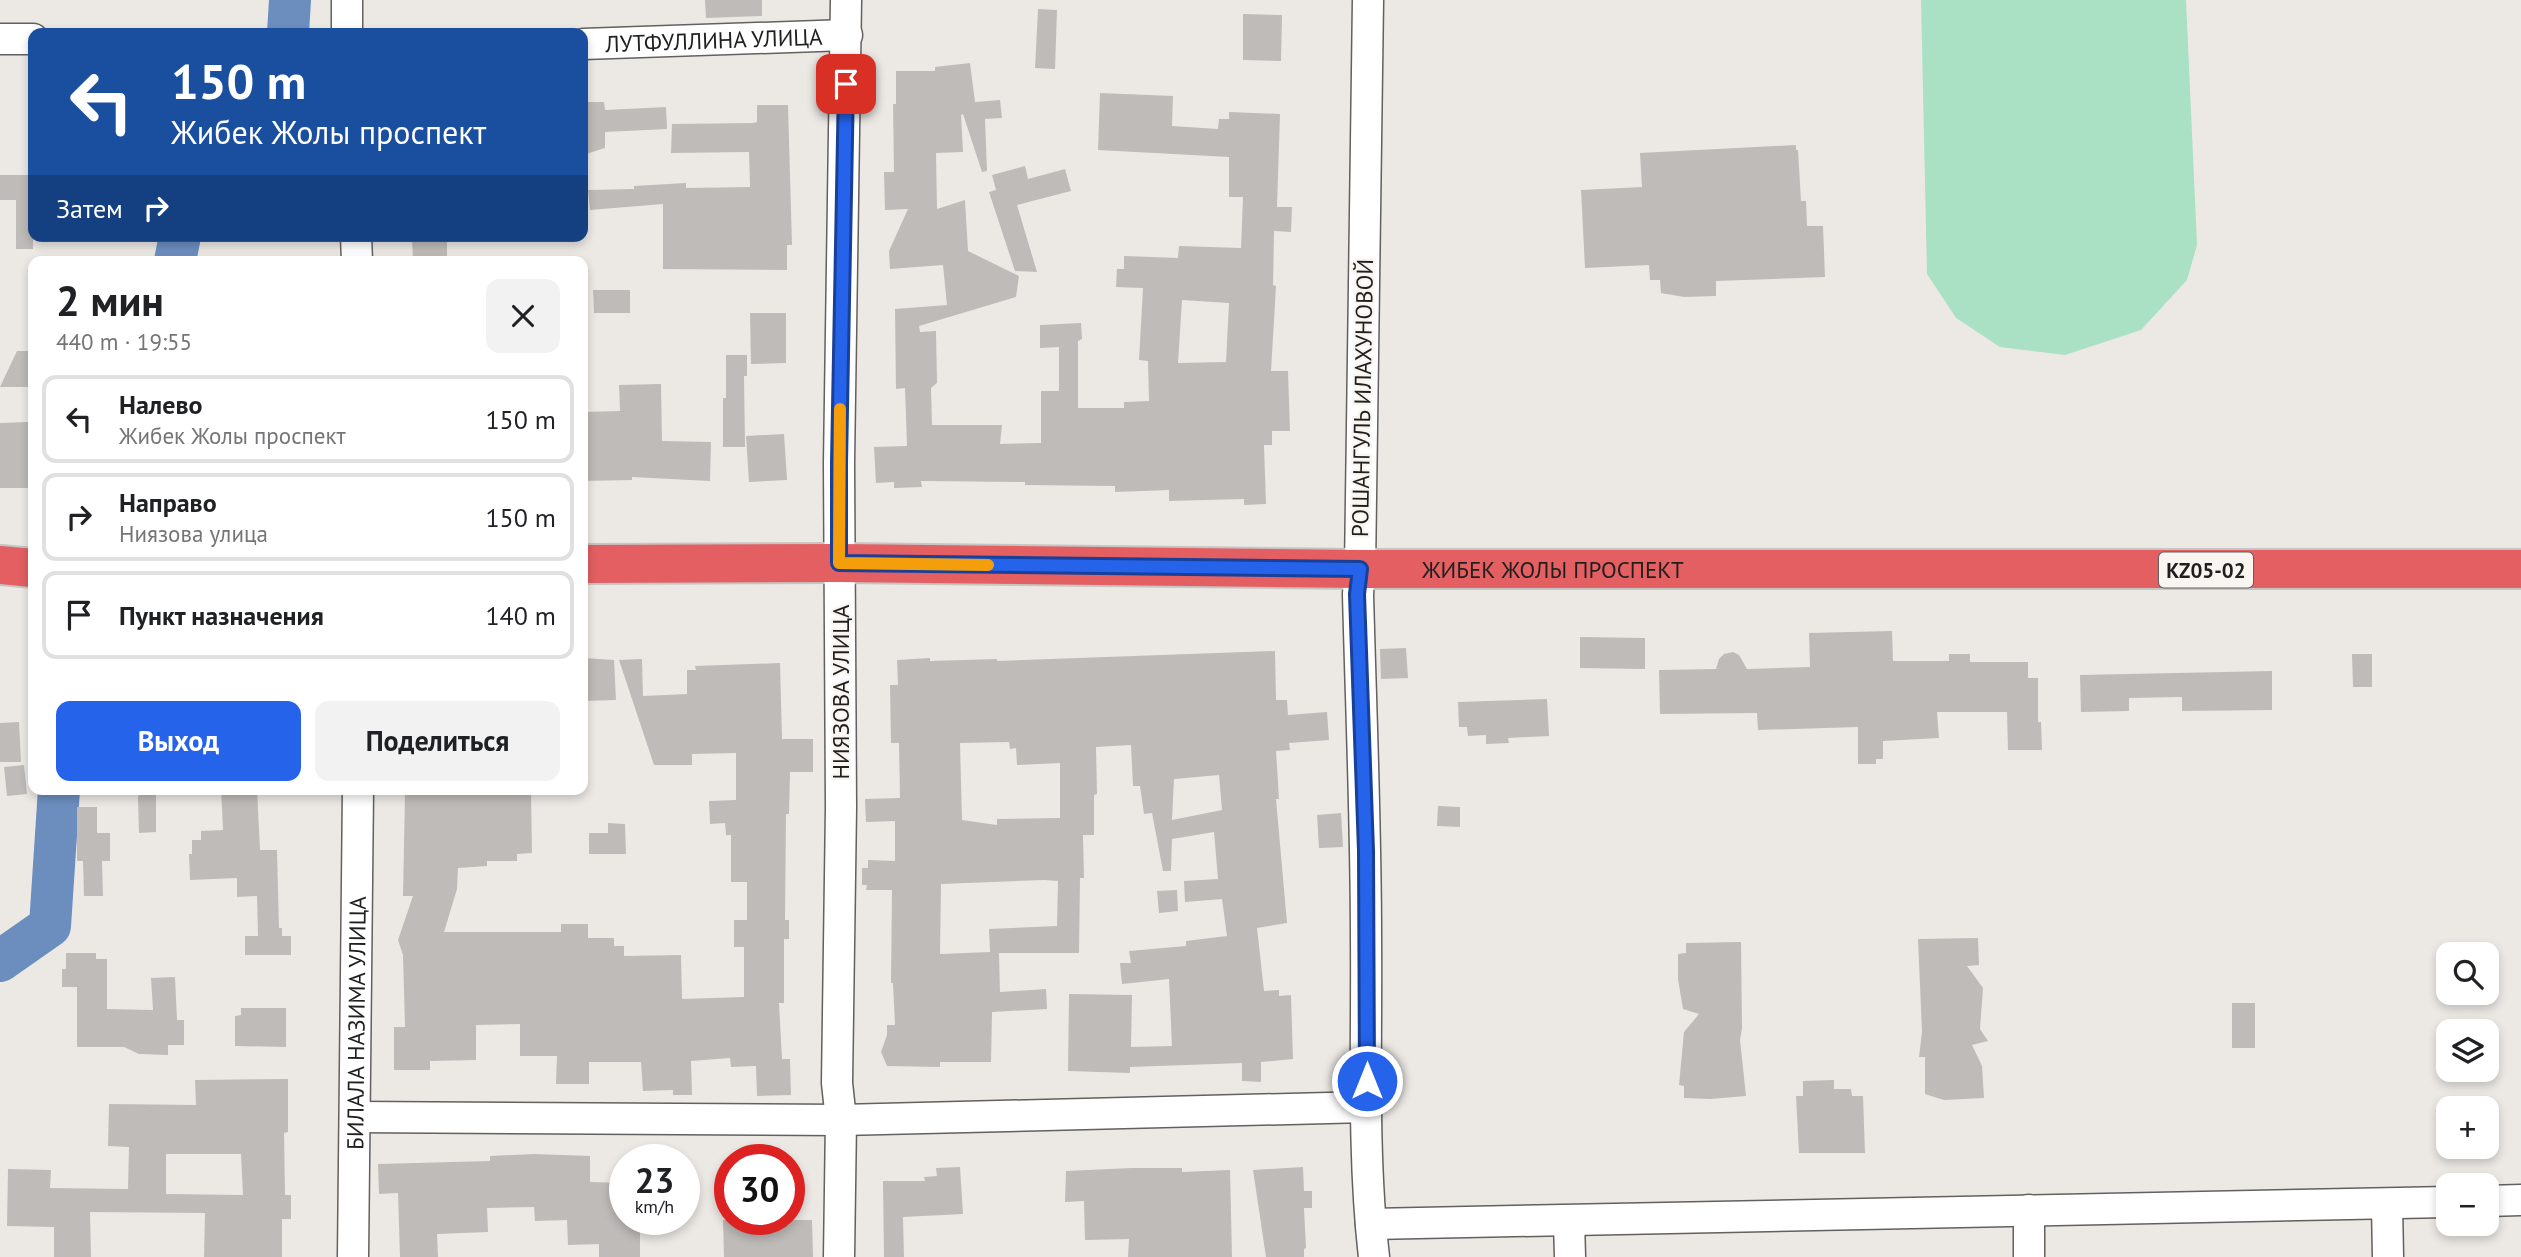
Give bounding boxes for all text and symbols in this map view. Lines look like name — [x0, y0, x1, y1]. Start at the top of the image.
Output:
street label: ЛУТФУЛЛИНА УЛИЦА — [604, 21, 824, 58]
text: 150 m — [171, 49, 306, 113]
pin — [816, 54, 876, 114]
icon: left — [56, 56, 147, 147]
icon: arrive — [827, 65, 865, 103]
text: Жибек Жолы проспект — [171, 111, 486, 153]
icon: right — [137, 189, 175, 227]
text: Затем — [56, 192, 123, 225]
street label: РОШАНГУЛЬ ИЛАХУНОВОЙ — [1345, 259, 1379, 537]
text: 2 мин — [56, 273, 164, 328]
button: close — [486, 279, 560, 353]
text: 440 m · 19:55 — [56, 327, 192, 356]
text: Налево — [119, 388, 203, 421]
icon: left — [60, 400, 98, 438]
text: 150 m — [485, 403, 556, 436]
text: Жибек Жолы проспект — [119, 421, 346, 450]
text: Направо — [119, 486, 217, 519]
icon: right — [60, 498, 98, 536]
text: 150 m — [485, 501, 556, 534]
text: Ниязова улица — [119, 519, 268, 548]
road number: KZ05-02 — [2159, 552, 2253, 588]
street label: ЖИБЕК ЖОЛЫ ПРОСПЕКТ — [1421, 555, 1684, 584]
icon: arrive — [60, 596, 98, 634]
text: Пункт назначения — [119, 599, 324, 632]
text: 140 m — [485, 599, 556, 632]
street label: НИЯЗОВА УЛИЦА — [826, 604, 855, 780]
button: Выход — [56, 701, 301, 781]
button: Поделиться — [315, 701, 560, 781]
street label: БИЛАЛА НАЗИМА УЛИЦА — [340, 896, 371, 1150]
map controls — [2436, 942, 2499, 1236]
button: search — [2436, 942, 2499, 1005]
button: layers — [2436, 1019, 2499, 1082]
position arrow — [1330, 1044, 1404, 1118]
button: + — [2436, 1096, 2499, 1159]
speed limit sign: 30 — [714, 1144, 805, 1235]
text: 23 — [635, 1157, 674, 1203]
button: − — [2436, 1173, 2499, 1236]
text: km/h — [635, 1195, 674, 1218]

